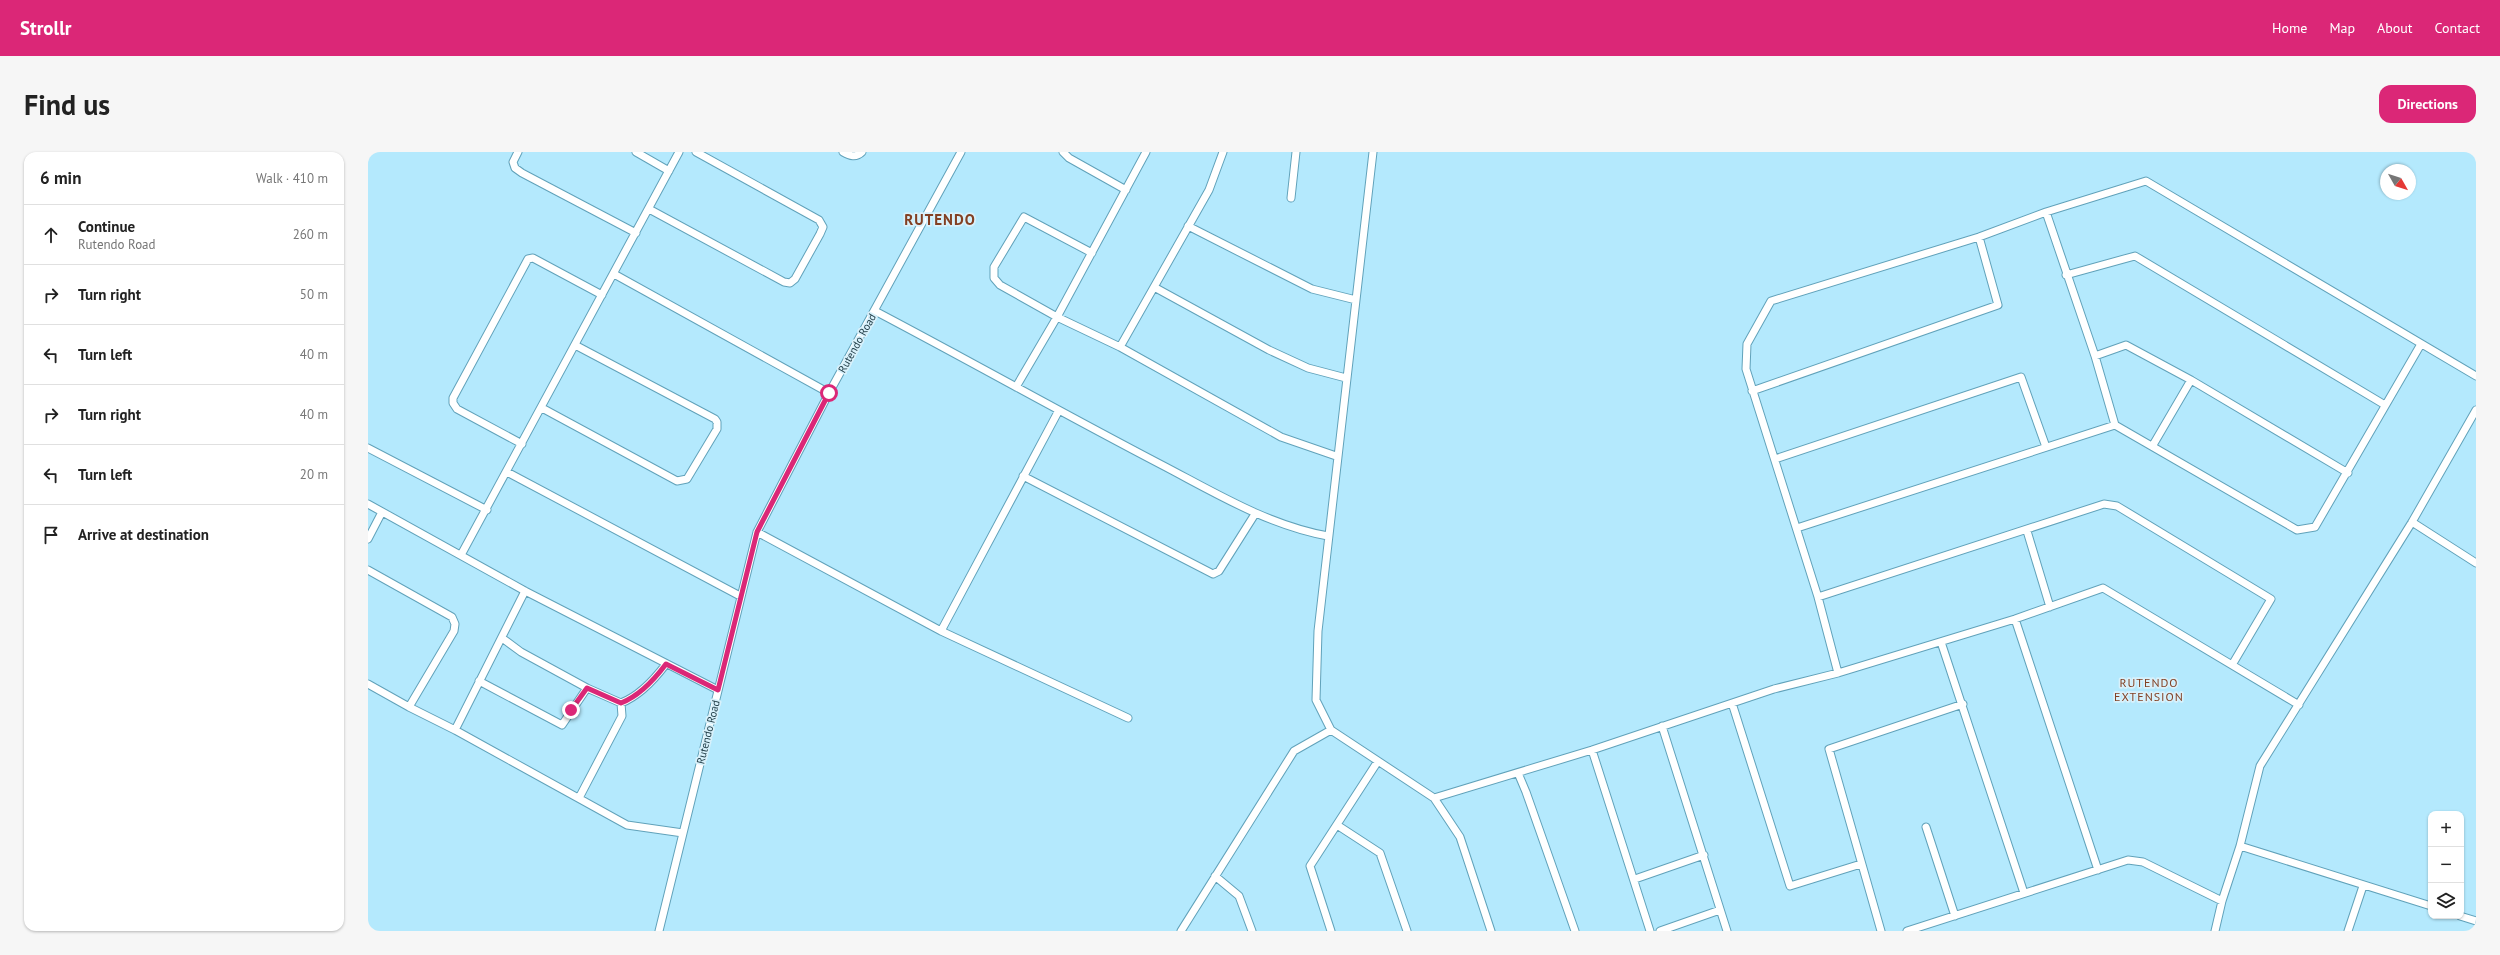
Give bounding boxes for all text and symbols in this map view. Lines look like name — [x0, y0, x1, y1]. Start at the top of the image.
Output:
text: Strollr — [20, 16, 71, 40]
text: Home — [2272, 19, 2307, 37]
text: Map — [2329, 19, 2355, 37]
text: About — [2377, 19, 2413, 37]
text: Contact — [2435, 19, 2480, 37]
button: Directions — [2379, 85, 2476, 123]
text: Find us — [24, 86, 110, 123]
north arrow — [2380, 164, 2416, 200]
text: 6 min — [40, 167, 81, 189]
text: Walk · 410 m — [256, 170, 328, 187]
district label: RUTENDO — [904, 210, 976, 229]
text: Continue — [78, 217, 135, 236]
icon: ahead — [40, 224, 62, 246]
text: 260 m — [293, 226, 328, 243]
text: Rutendo Road — [78, 236, 156, 253]
icon: right — [40, 284, 62, 306]
text: Turn right — [78, 285, 141, 304]
text: 50 m — [300, 286, 328, 303]
street label: Rutendo Road — [835, 311, 879, 375]
icon: left — [40, 344, 62, 366]
text: Turn left — [78, 345, 132, 364]
text: 40 m — [300, 346, 328, 363]
route start — [820, 384, 838, 402]
icon: right — [40, 404, 62, 426]
text: Turn right — [78, 405, 141, 424]
text: 40 m — [300, 406, 328, 423]
icon: left — [40, 464, 62, 486]
text: Turn left — [78, 465, 132, 484]
text: 20 m — [300, 466, 328, 483]
icon: arrive — [40, 524, 62, 546]
text: Arrive at destination — [78, 525, 209, 544]
district label: RUTENDO EXTENSION — [2114, 675, 2184, 704]
street label: Rutendo Road — [693, 698, 723, 766]
route end — [562, 701, 580, 719]
map controls — [2428, 811, 2464, 919]
button: + — [2428, 811, 2464, 847]
button: − — [2428, 847, 2464, 883]
button: layers — [2428, 883, 2464, 919]

